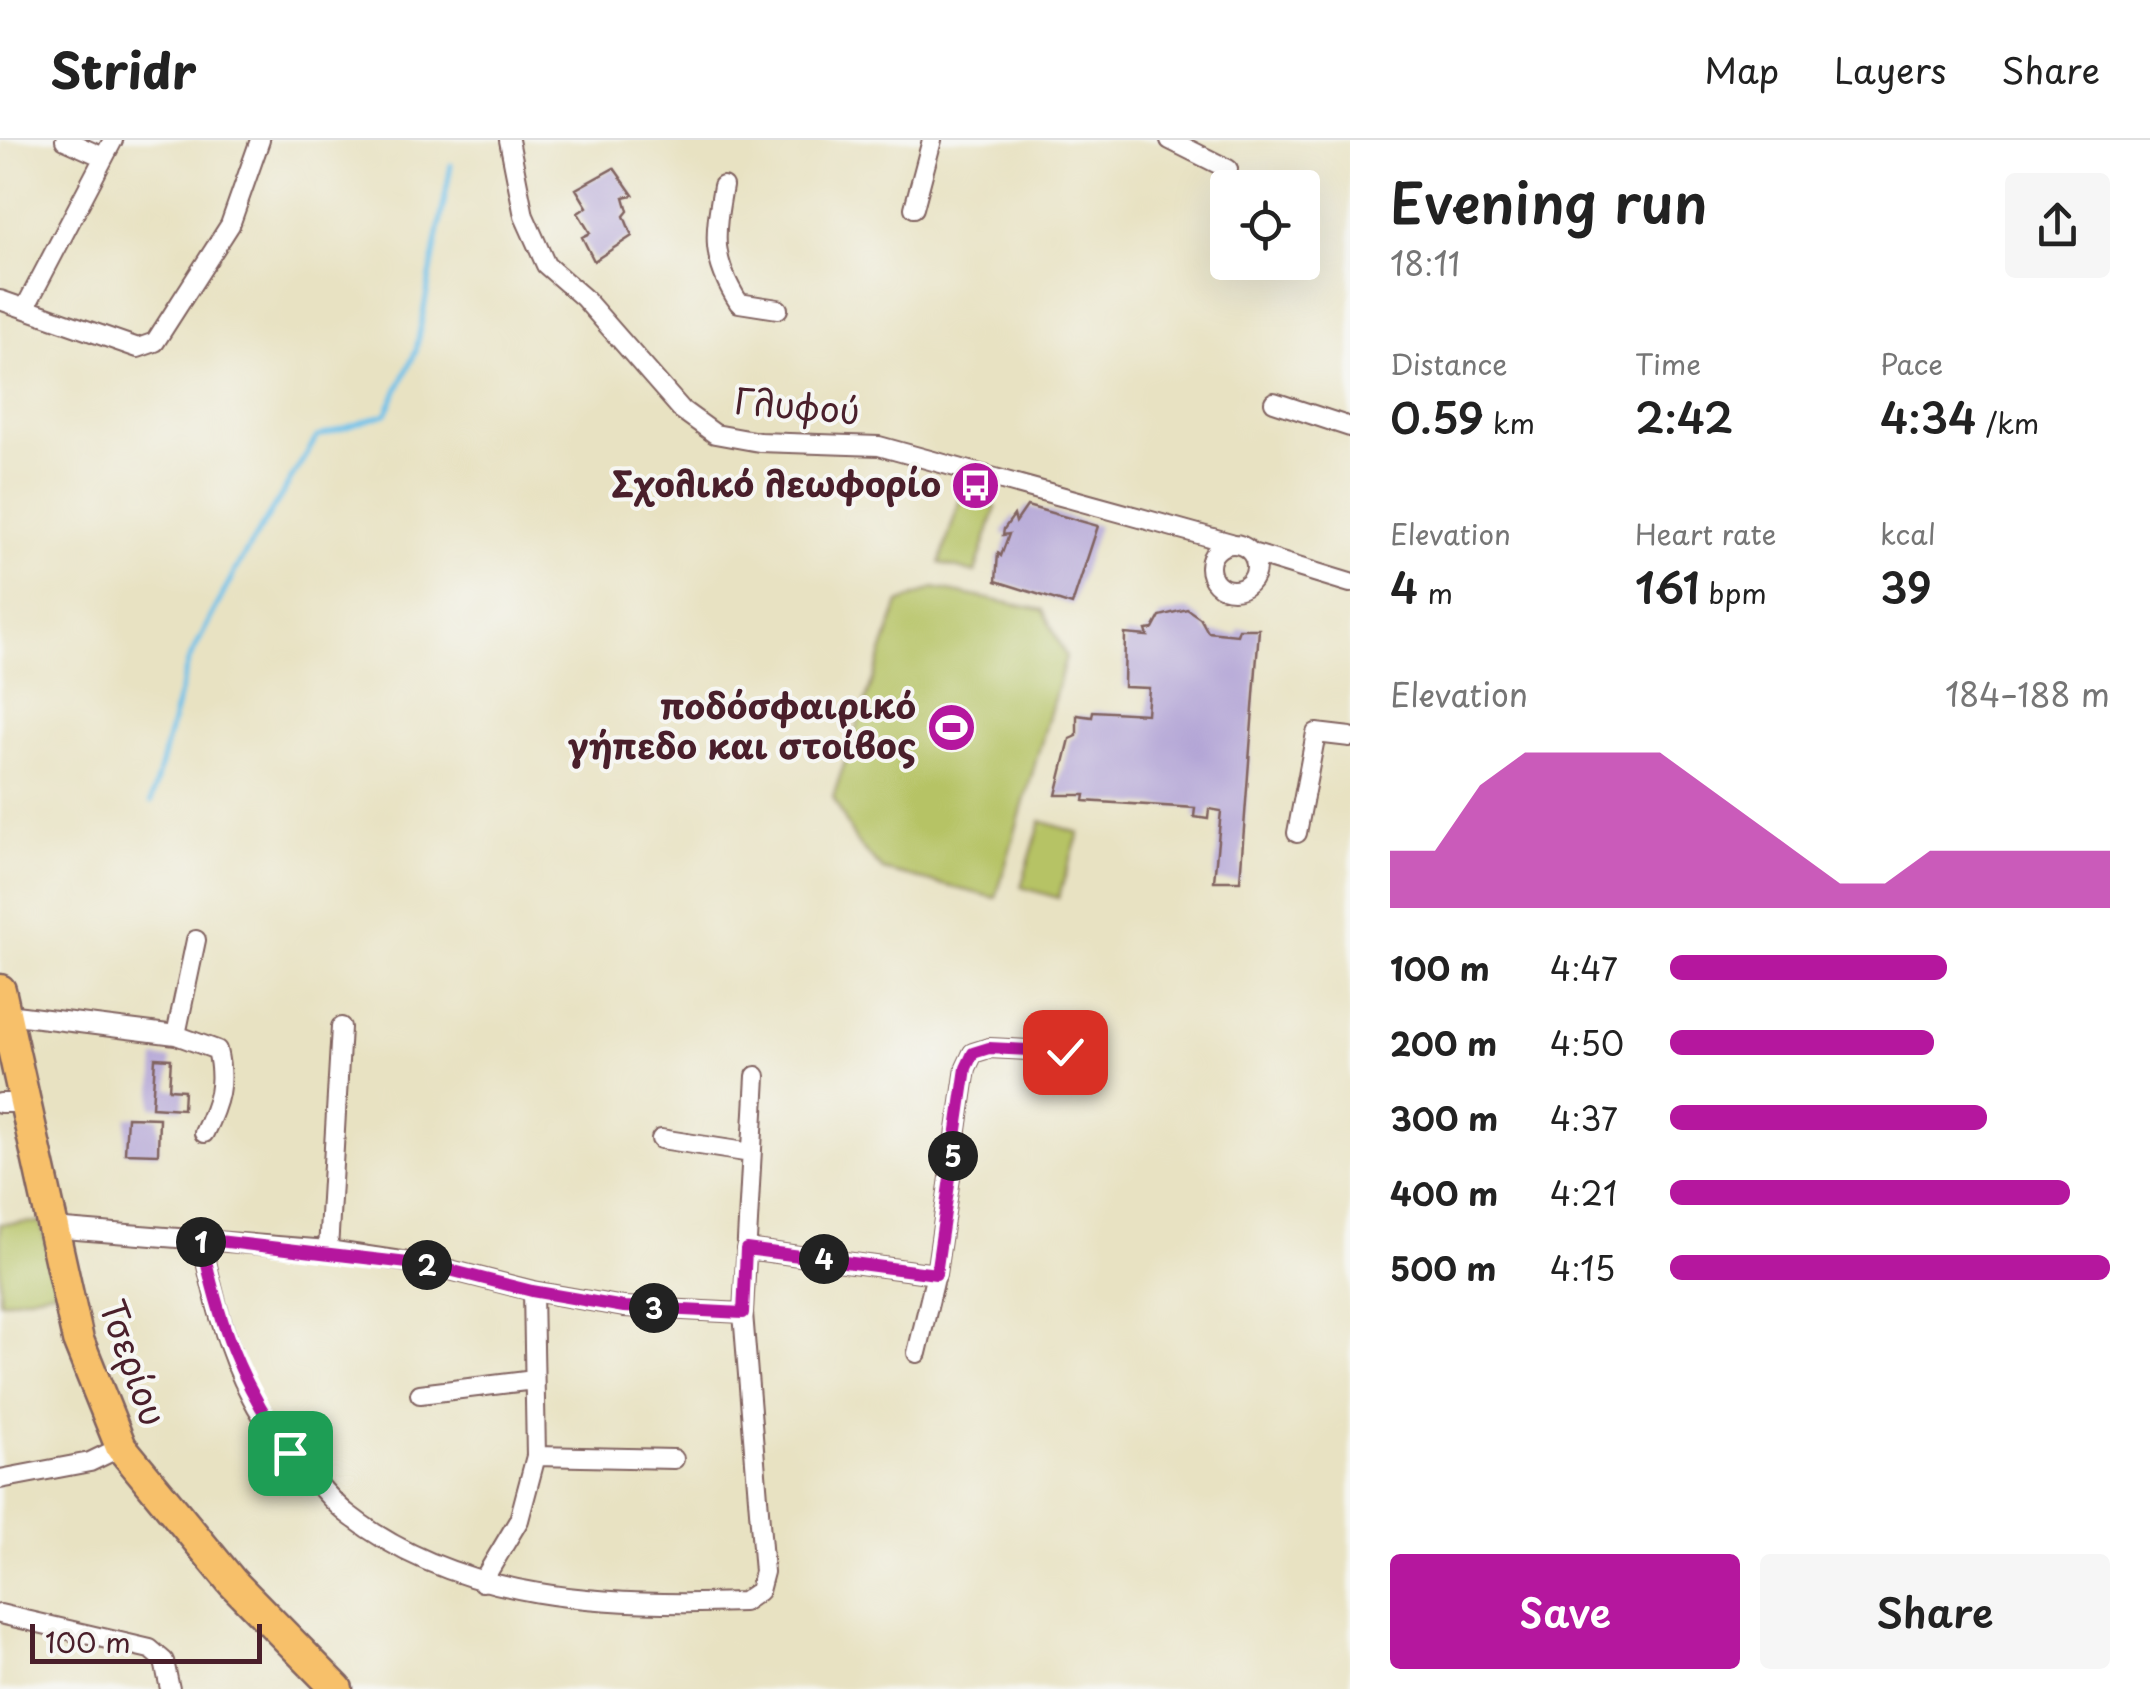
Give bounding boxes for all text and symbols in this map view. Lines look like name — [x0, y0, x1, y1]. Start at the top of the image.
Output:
text: Stridr — [50, 33, 197, 105]
text: Map — [1704, 43, 1779, 96]
text: Layers — [1834, 43, 1946, 96]
text: Share — [2001, 43, 2100, 96]
text: Evening run — [1390, 160, 1708, 243]
map controls — [1210, 170, 1320, 280]
button: locate — [1210, 170, 1320, 280]
button: share — [2005, 173, 2110, 278]
text: 18:11 — [1390, 239, 1460, 287]
text: Distance — [1390, 342, 1508, 385]
text: Time — [1635, 342, 1701, 385]
text: Pace — [1880, 342, 1943, 385]
street label: Γλυφού — [732, 373, 862, 436]
text: 0.59 — [1390, 385, 1484, 448]
text: 2:42 — [1635, 385, 1733, 448]
text: 4:34 — [1880, 385, 1977, 448]
text: km — [1484, 401, 1535, 444]
text: /km — [1977, 401, 2039, 444]
place label: Σχολικό λεωφορίο — [611, 456, 941, 509]
bus stop icon: Σχολικό λεωφορίο — [950, 459, 1002, 511]
text: Elevation — [1390, 512, 1511, 555]
text: Heart rate — [1635, 512, 1776, 555]
text: kcal — [1880, 512, 1936, 555]
text: 4 — [1390, 555, 1418, 618]
text: 161 — [1635, 555, 1700, 618]
text: 39 — [1880, 555, 1932, 618]
text: m — [1418, 571, 1453, 614]
text: bpm — [1700, 571, 1767, 614]
text: Elevation — [1390, 670, 1528, 718]
text: 184–188 m — [1945, 670, 2110, 718]
place label: ποδόσφαιρικό γήπεδο και στοίβος — [568, 678, 916, 771]
sports icon: ποδόσφαιρικό γήπεδο και στοίβος — [925, 701, 977, 753]
text: 100 m — [1390, 944, 1490, 992]
text: 4:47 — [1550, 944, 1618, 992]
pin — [1023, 1010, 1108, 1095]
text: 200 m — [1390, 1019, 1497, 1067]
text: 4:50 — [1550, 1019, 1624, 1067]
icon: check — [1038, 1025, 1093, 1080]
text: 300 m — [1390, 1094, 1498, 1142]
text: 4:37 — [1550, 1094, 1618, 1142]
pin: 5 — [928, 1131, 978, 1181]
text: 5 — [944, 1134, 962, 1177]
text: 400 m — [1390, 1169, 1498, 1217]
text: 4:21 — [1550, 1169, 1617, 1217]
pin: 1 — [176, 1217, 226, 1267]
text: 1 — [194, 1220, 208, 1263]
pin: 4 — [799, 1234, 849, 1284]
text: 4 — [814, 1237, 834, 1280]
pin: 2 — [402, 1240, 452, 1290]
text: 2 — [417, 1243, 437, 1286]
text: 500 m — [1390, 1244, 1496, 1292]
text: 4:15 — [1550, 1244, 1615, 1292]
pin: 3 — [629, 1283, 679, 1333]
text: 3 — [645, 1286, 663, 1329]
street label: Τσερίου — [87, 1292, 182, 1433]
pin — [248, 1411, 333, 1496]
icon: arrive — [263, 1426, 318, 1481]
button: Save — [1390, 1554, 1740, 1669]
button: Share — [1760, 1554, 2110, 1669]
scale bar — [30, 1619, 262, 1664]
text: 100 m — [45, 1620, 131, 1663]

